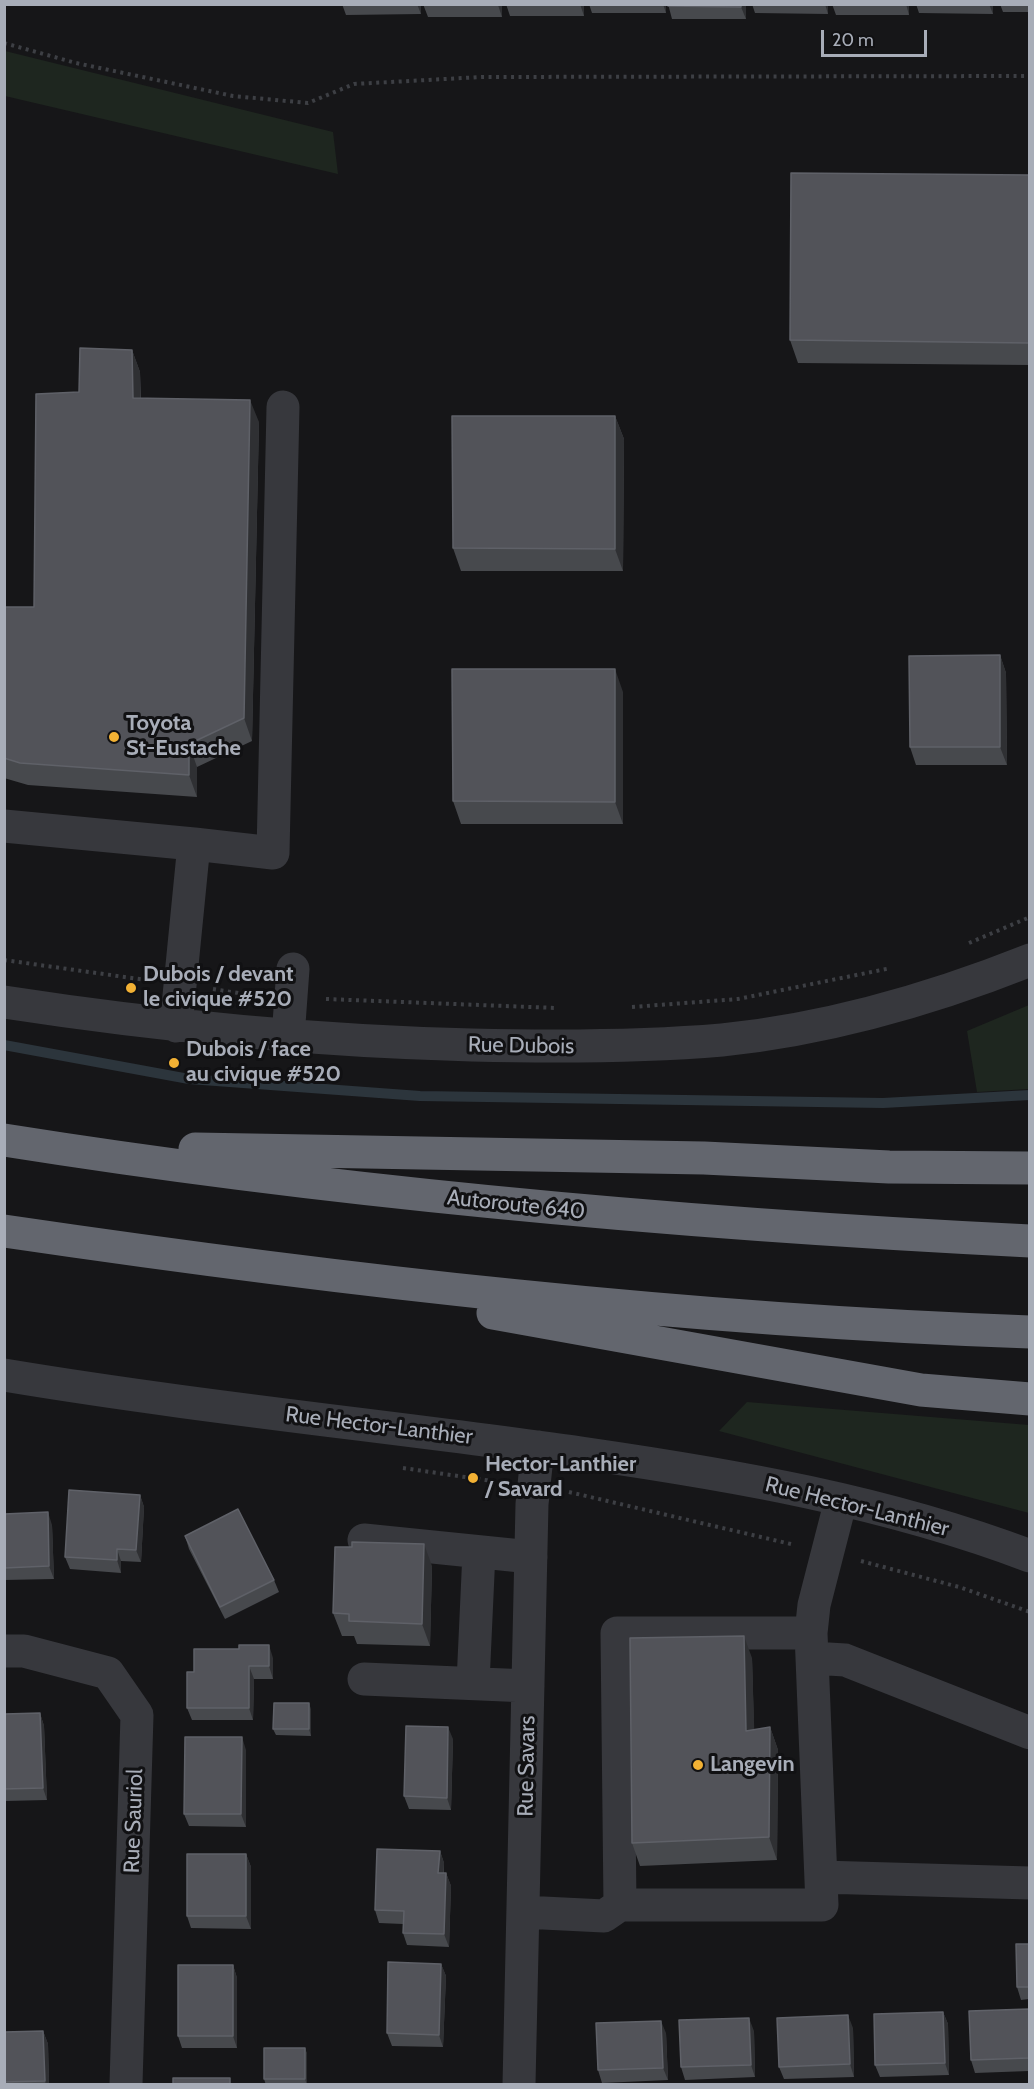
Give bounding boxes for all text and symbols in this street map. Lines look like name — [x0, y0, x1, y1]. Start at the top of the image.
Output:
scale bar — [824, 18, 930, 56]
text: 20 m — [832, 29, 874, 51]
place label: Toyota St-Eustache — [126, 711, 241, 762]
marker: Toyota St-Eustache — [107, 730, 121, 744]
place label: Dubois / devant le civique #520 — [143, 962, 293, 1014]
marker: Dubois / devant le civique #520 — [124, 981, 138, 995]
street label: Rue Dubois — [468, 1032, 574, 1060]
place label: Dubois / face au civique #520 — [186, 1037, 341, 1088]
marker: Dubois / face au civique #520 — [167, 1056, 181, 1070]
street label: Autoroute 640 — [446, 1185, 586, 1225]
street label: Rue Hector-Lanthier — [284, 1401, 474, 1451]
place label: Hector-Lanthier / Savard — [485, 1452, 636, 1504]
marker: Hector-Lanthier / Savard — [466, 1471, 480, 1485]
street label: Rue Hector-Lanthier — [762, 1471, 952, 1543]
street label: Rue Savars — [513, 1715, 541, 1817]
place label: Langevin — [710, 1752, 795, 1778]
marker: Langevin — [691, 1758, 705, 1772]
street label: Rue Sauriol — [119, 1768, 149, 1874]

